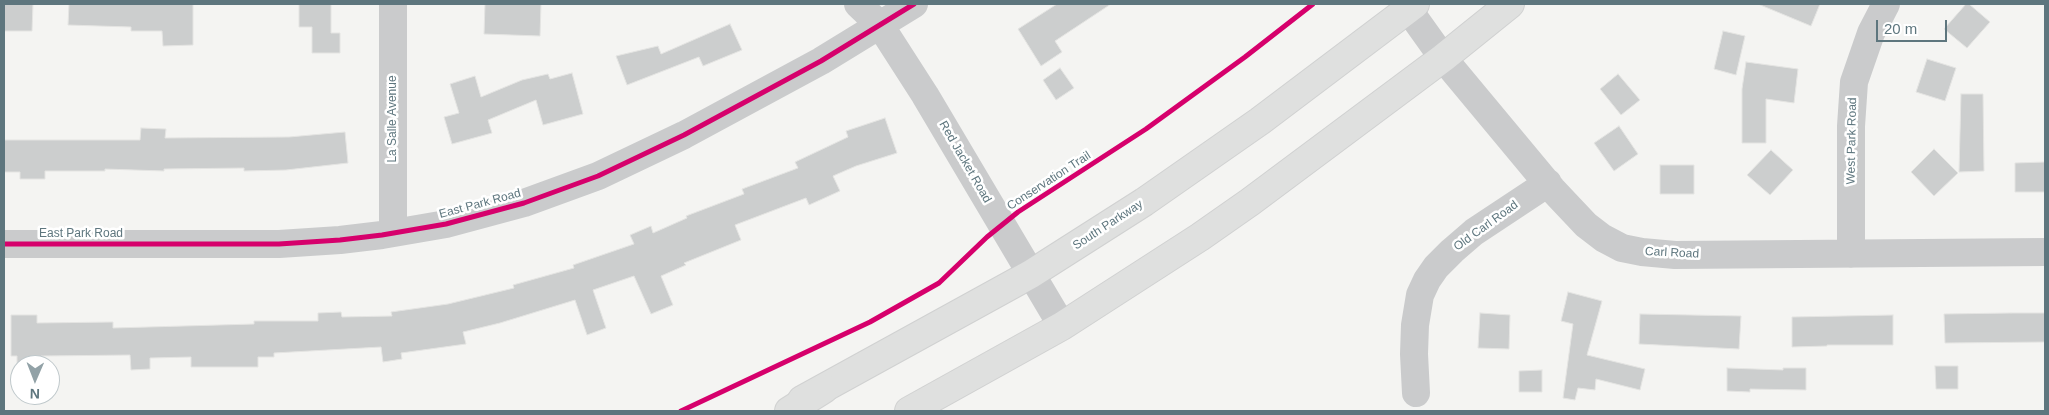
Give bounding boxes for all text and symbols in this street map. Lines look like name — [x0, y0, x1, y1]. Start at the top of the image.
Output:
scale bar — [1879, 10, 1950, 42]
text: 20 m — [1884, 20, 1917, 37]
street label: La Salle Avenue — [386, 75, 400, 163]
street label: West Park Road — [1844, 97, 1860, 185]
street label: Red Jacket Road — [936, 119, 994, 205]
street label: Conservation Trail — [1004, 149, 1094, 213]
street label: East Park Road — [438, 186, 522, 222]
street label: South Parkway — [1070, 197, 1146, 253]
street label: Old Carl Road — [1451, 198, 1521, 254]
street label: East Park Road — [39, 227, 123, 241]
street label: Carl Road — [1645, 244, 1699, 262]
north arrow — [10, 355, 60, 405]
text: N — [30, 386, 40, 402]

